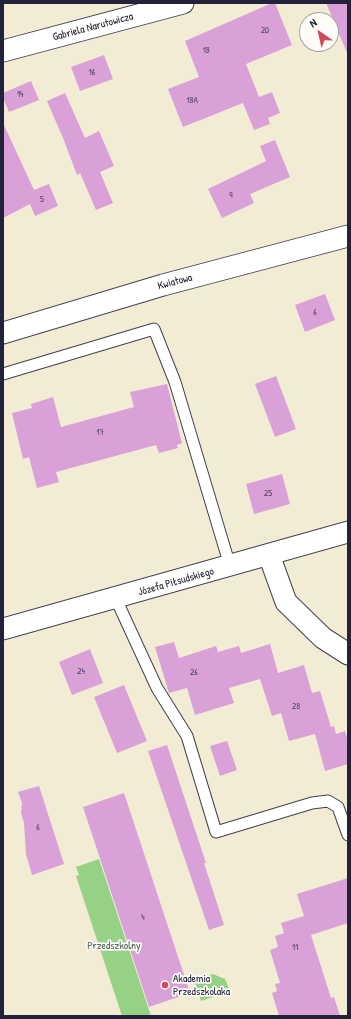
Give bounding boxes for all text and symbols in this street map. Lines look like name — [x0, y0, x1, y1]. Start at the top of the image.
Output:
street label: Gabriela Narutowicza — [51, 10, 135, 44]
north arrow — [299, 12, 339, 52]
text: N — [306, 15, 319, 30]
house number: 20 — [261, 26, 269, 36]
house number: 18 — [202, 46, 210, 56]
house number: 16 — [89, 68, 95, 78]
house number: 14 — [17, 90, 23, 100]
house number: 18A — [186, 96, 198, 106]
house number: 9 — [229, 191, 233, 201]
house number: 5 — [40, 195, 44, 205]
street label: Kwiatowa — [156, 271, 194, 293]
house number: 6 — [313, 308, 317, 318]
house number: 17 — [96, 428, 104, 438]
house number: 25 — [264, 489, 272, 499]
street label: Józefa Piłsudskiego — [137, 565, 215, 599]
house number: 24 — [77, 667, 85, 677]
house number: 26 — [190, 668, 198, 678]
house number: 28 — [292, 702, 300, 712]
house number: 6 — [36, 823, 40, 833]
house number: 4 — [141, 913, 145, 923]
park label: Przedszkolny — [87, 939, 141, 953]
house number: 11 — [292, 943, 298, 953]
place label: Akademia Przedszkolaka — [173, 972, 230, 998]
marker: Akademia Przedszkolaka — [160, 980, 170, 990]

